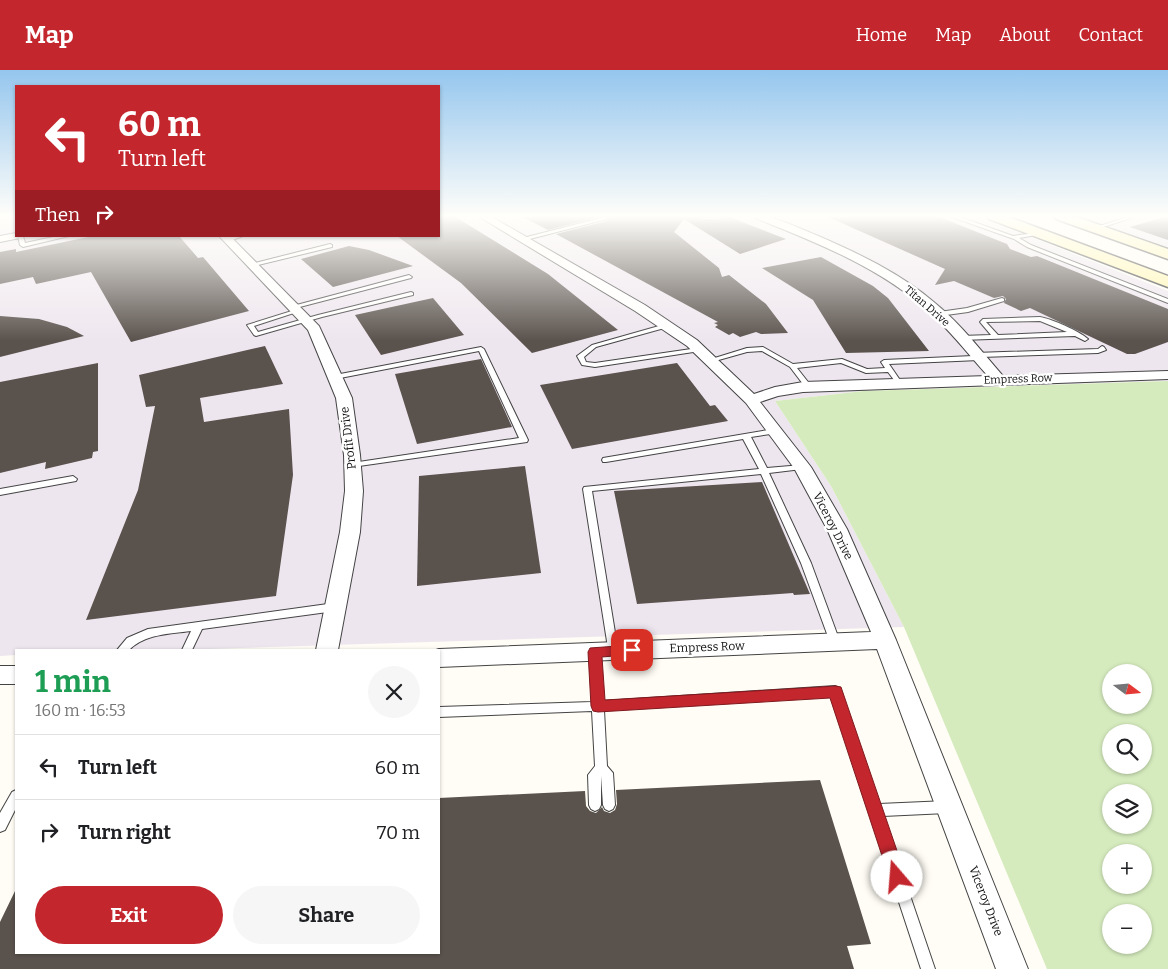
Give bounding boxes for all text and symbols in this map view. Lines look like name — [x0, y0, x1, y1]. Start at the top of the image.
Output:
text: Map — [25, 21, 74, 49]
text: Home — [856, 24, 907, 46]
text: Map — [935, 24, 971, 46]
text: About — [999, 24, 1050, 46]
text: Contact — [1078, 24, 1143, 46]
text: 60 m — [118, 103, 201, 145]
icon: left — [35, 105, 100, 170]
text: Turn left — [118, 145, 206, 172]
icon: right — [90, 200, 118, 228]
text: Then — [35, 203, 80, 226]
street label: Titan Drive — [902, 283, 952, 329]
street label: Empress Row — [983, 371, 1053, 387]
street label: Profit Drive — [337, 406, 359, 470]
street label: Viceroy Drive — [810, 490, 856, 562]
pin — [611, 629, 653, 671]
icon: arrive — [618, 636, 646, 664]
street label: Empress Row — [669, 639, 745, 655]
text: 1 min — [35, 664, 111, 700]
north arrow — [1102, 664, 1152, 714]
map controls — [1102, 664, 1152, 954]
button: close — [368, 666, 420, 718]
text: 160 m · 16:53 — [35, 701, 126, 720]
button: search — [1102, 724, 1152, 774]
icon: left — [35, 753, 63, 781]
text: Turn left — [78, 756, 157, 779]
text: 60 m — [375, 756, 420, 779]
button: layers — [1102, 784, 1152, 834]
icon: right — [35, 818, 63, 846]
text: Turn right — [78, 821, 171, 844]
text: 70 m — [377, 821, 420, 844]
button: + — [1102, 844, 1152, 894]
position arrow — [870, 850, 922, 902]
street label: Viceroy Drive — [966, 864, 1006, 938]
button: Exit — [35, 886, 223, 944]
button: Share — [233, 886, 420, 944]
button: − — [1102, 904, 1152, 954]

